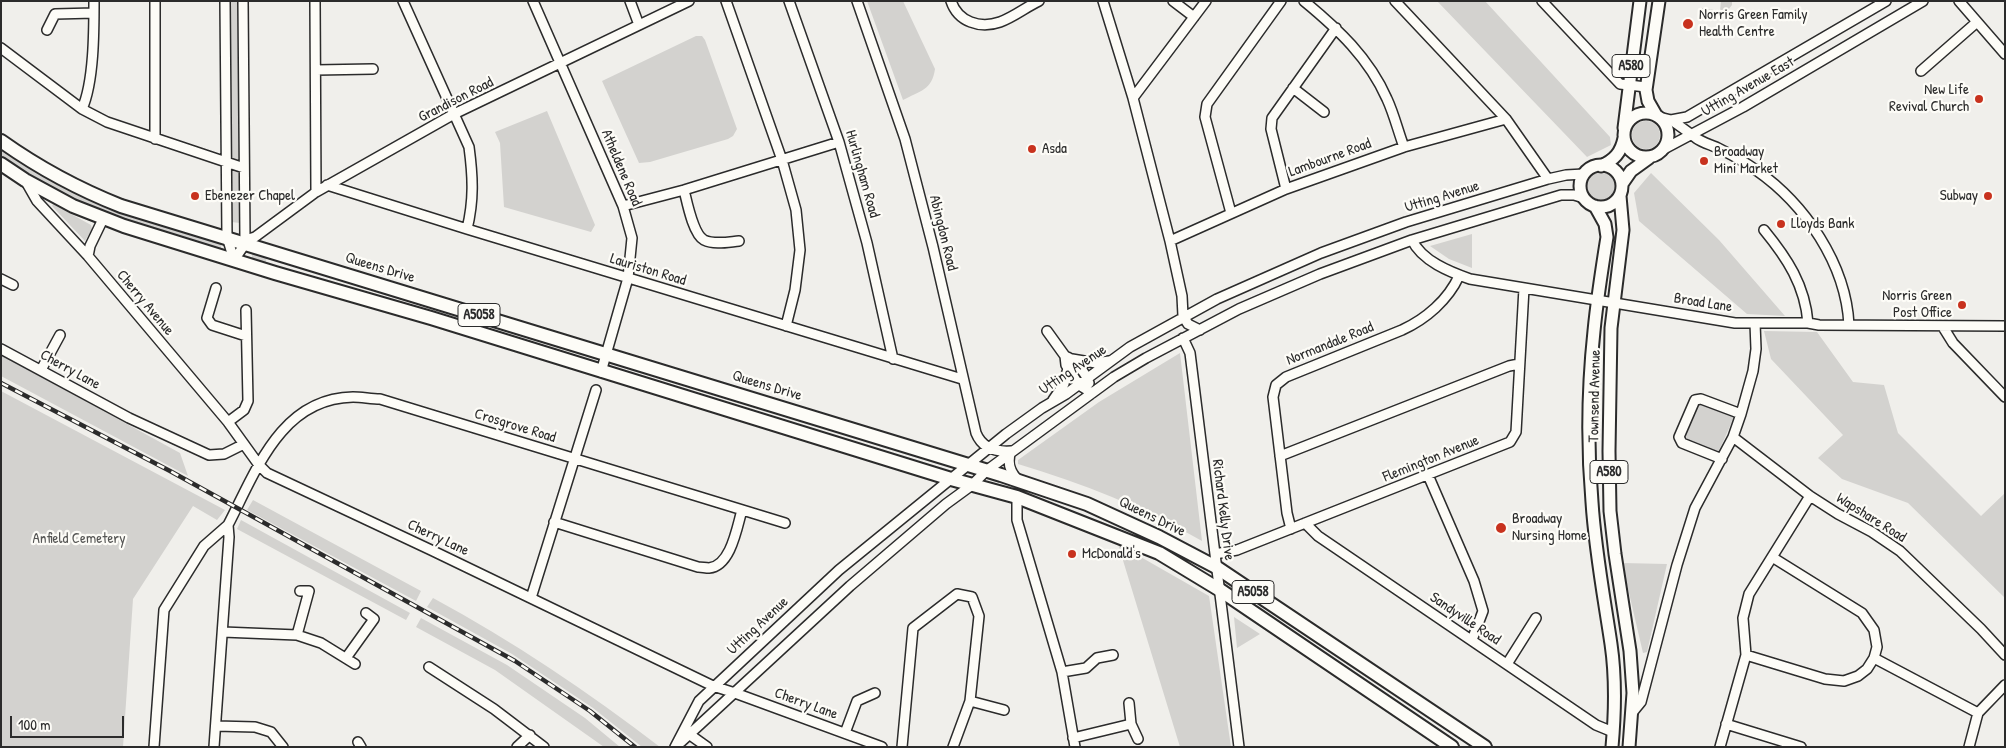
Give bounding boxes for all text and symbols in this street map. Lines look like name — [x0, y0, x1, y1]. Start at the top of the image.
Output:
place label: Norris Green Family Health Centre — [1699, 6, 1808, 41]
marker: Norris Green Family Health Centre — [1681, 17, 1695, 31]
street label: Utting Avenue East — [1699, 53, 1797, 121]
road number: A580 — [1612, 54, 1650, 78]
street label: Grandison Road — [416, 73, 496, 127]
place label: New Life Revival Church — [1889, 81, 1969, 116]
marker: New Life Revival Church — [1973, 93, 1985, 105]
street label: Atheldene Road — [597, 127, 645, 209]
street label: Hurlingham Road — [841, 128, 883, 220]
street label: Lambourne Road — [1286, 135, 1374, 181]
place label: Asda — [1042, 140, 1067, 158]
marker: Asda — [1026, 143, 1038, 155]
place label: Broadway Mini Market — [1714, 143, 1778, 178]
marker: Broadway Mini Market — [1698, 155, 1710, 167]
street label: Utting Avenue — [1403, 177, 1481, 217]
place label: Ebenezer Chapel — [205, 187, 295, 205]
place label: Subway — [1940, 187, 1978, 205]
marker: Ebenezer Chapel — [189, 190, 201, 202]
marker: Subway — [1982, 190, 1994, 202]
street label: Abingdon Road — [925, 193, 961, 273]
place label: Lloyds Bank — [1791, 215, 1855, 233]
marker: Lloyds Bank — [1775, 218, 1787, 230]
street label: Queens Drive — [343, 249, 417, 287]
street label: Lauriston Road — [608, 250, 688, 290]
street label: Cherry Avenue — [112, 267, 178, 339]
place label: Norris Green Post Office — [1882, 287, 1952, 322]
street label: Broad Lane — [1673, 290, 1733, 316]
marker: Norris Green Post Office — [1956, 299, 1968, 311]
road number: A5058 — [458, 304, 500, 326]
street label: Normandale Road — [1284, 318, 1376, 370]
street label: Utting Avenue — [1036, 341, 1110, 399]
street label: Cherry Lane — [37, 346, 103, 394]
street label: Townsend Avenue — [1585, 350, 1605, 442]
street label: Queens Drive — [730, 367, 804, 405]
street label: Crosgrove Road — [472, 405, 558, 447]
street label: Flemington Avenue — [1380, 432, 1482, 486]
street label: Richard Kelly Drive — [1208, 459, 1238, 561]
road number: A580 — [1590, 461, 1628, 484]
street label: Wapshare Road — [1833, 489, 1909, 547]
street label: Queens Drive — [1116, 493, 1188, 541]
place label: Broadway Nursing Home — [1512, 510, 1587, 545]
street label: Cherry Lane — [404, 516, 472, 560]
marker: Broadway Nursing Home — [1494, 521, 1508, 535]
park label: Anfield Cemetery — [33, 530, 125, 548]
place label: McDonald's — [1082, 545, 1141, 563]
marker: McDonald's — [1066, 548, 1078, 560]
road number: A5058 — [1232, 580, 1274, 604]
street label: Sandyville Road — [1426, 589, 1504, 649]
street label: Utting Avenue — [724, 593, 792, 659]
street label: Cherry Lane — [772, 684, 840, 724]
scale bar — [12, 706, 126, 738]
text: 100 m — [18, 714, 51, 735]

